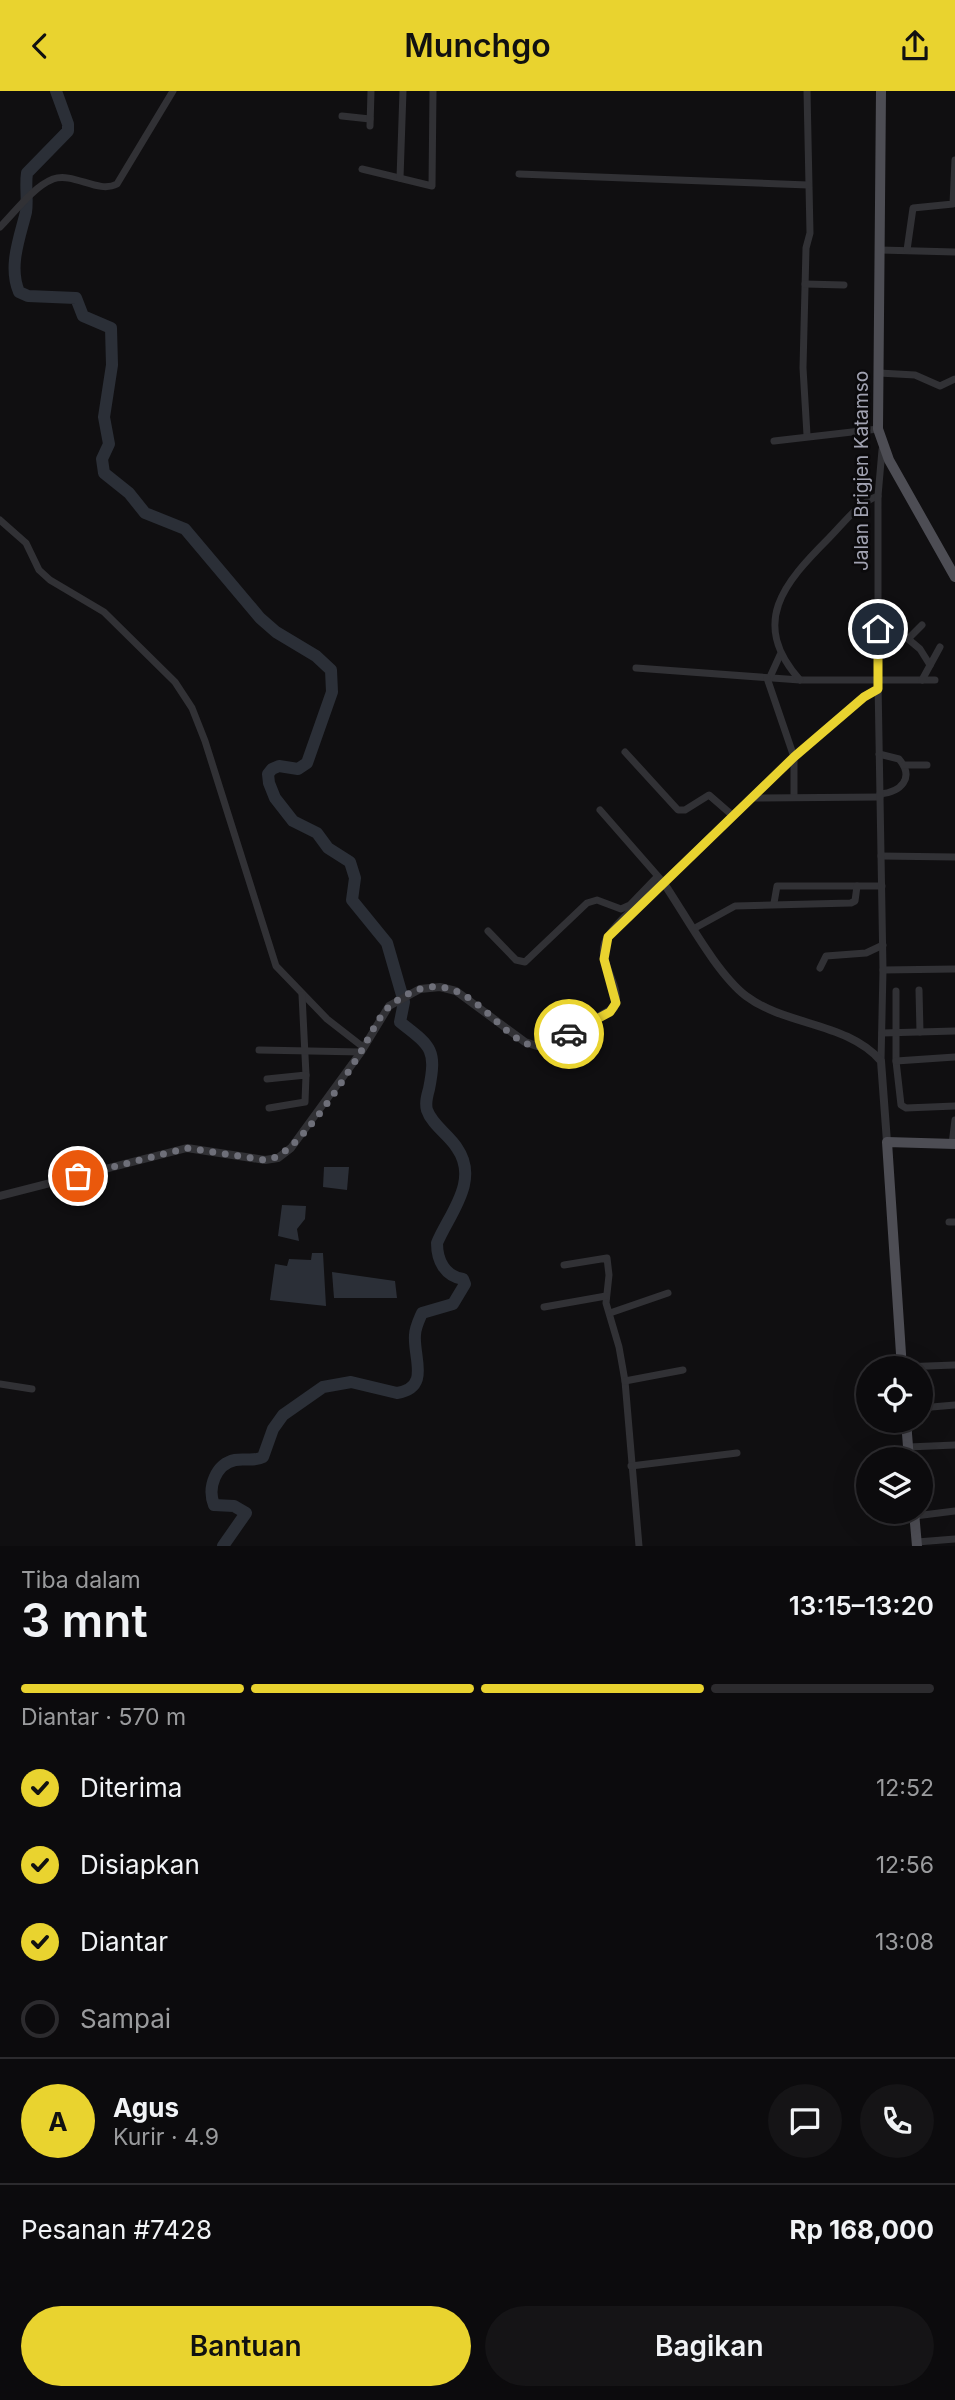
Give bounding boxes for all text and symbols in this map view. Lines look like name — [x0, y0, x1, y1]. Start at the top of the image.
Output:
text: Munchgo — [404, 26, 551, 65]
icon: back — [21, 27, 59, 65]
icon: share — [896, 27, 934, 65]
street label: Jalan Brigjen Katamso — [850, 371, 873, 571]
pin — [848, 599, 908, 659]
icon: home — [859, 610, 897, 648]
courier — [534, 999, 604, 1069]
icon: car — [550, 1015, 588, 1053]
pin — [48, 1146, 108, 1206]
icon: bag — [59, 1157, 97, 1195]
map controls — [856, 1356, 933, 1524]
button: locate — [856, 1356, 933, 1433]
button: layers — [856, 1447, 933, 1524]
text: Tiba dalam — [21, 1566, 141, 1594]
text: 13:15–13:20 — [789, 1590, 934, 1621]
text: 3 mnt — [21, 1592, 148, 1648]
text: Diantar · 570 m — [21, 1703, 186, 1731]
icon: check — [21, 1769, 59, 1807]
text: Diterima — [80, 1772, 182, 1803]
text: 12:52 — [876, 1774, 934, 1802]
icon: check — [21, 1846, 59, 1884]
text: Disiapkan — [80, 1849, 200, 1880]
text: 12:56 — [876, 1851, 934, 1879]
icon: check — [21, 1923, 59, 1961]
text: Diantar — [80, 1926, 168, 1957]
text: 13:08 — [875, 1928, 934, 1956]
text: Sampai — [80, 2003, 171, 2034]
button: chat — [768, 2084, 842, 2158]
button: phone — [860, 2084, 934, 2158]
text: Agus — [113, 2092, 179, 2123]
text: A — [48, 2106, 68, 2137]
text: Kurir · 4.9 — [113, 2123, 219, 2151]
text: Pesanan #7428 — [21, 2214, 212, 2245]
text: Rp 168,000 — [789, 2214, 934, 2245]
button: Bantuan — [21, 2306, 471, 2386]
button: Bagikan — [485, 2306, 934, 2386]

